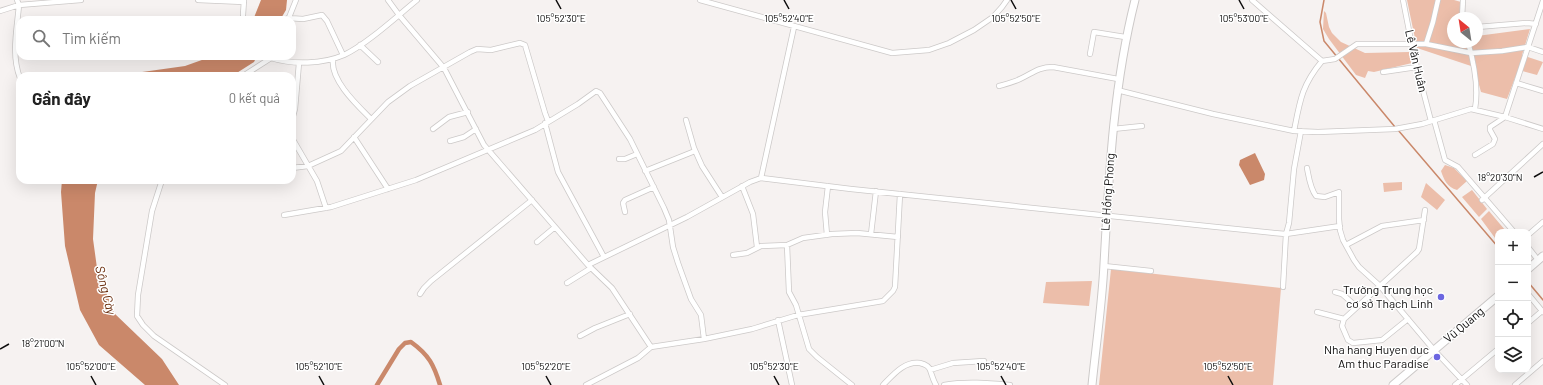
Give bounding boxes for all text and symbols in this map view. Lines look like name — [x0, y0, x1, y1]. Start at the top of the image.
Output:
text: 105°52'30"E — [536, 12, 586, 24]
text: 105°52'40"E — [764, 12, 814, 24]
text: 105°52'50"E — [991, 12, 1041, 24]
text: 105°53'00"E — [1219, 12, 1269, 24]
north arrow — [1447, 12, 1483, 48]
search box — [16, 16, 296, 60]
icon: search — [30, 27, 52, 49]
street label: Lê Văn Huân — [1403, 28, 1431, 94]
text: Tìm kiếm — [62, 29, 121, 47]
text: Gần đây — [32, 88, 91, 108]
text: 0 kết quả — [229, 90, 280, 106]
street label: Lê Hồng Phong — [1097, 152, 1117, 231]
text: 18°20'30"N — [1477, 171, 1523, 183]
map controls — [1495, 229, 1531, 373]
button: + — [1495, 229, 1531, 265]
water label: Sông Cày — [92, 264, 120, 317]
button: − — [1495, 265, 1531, 301]
place label: Trường Trung học cơ sở Thạch Linh — [1343, 282, 1433, 310]
marker: Trường Trung học cơ sở Thạch Linh — [1436, 292, 1446, 302]
button: locate — [1495, 301, 1531, 337]
street label: Vũ Quang — [1440, 303, 1486, 345]
text: 18°21'00"N — [21, 337, 65, 349]
button: layers — [1495, 337, 1531, 373]
place label: Nha hang Huyen duc Am thuc Paradise — [1324, 342, 1429, 370]
marker: Nha hang Huyen duc Am thuc Paradise — [1432, 352, 1442, 362]
text: 105°52'00"E — [66, 360, 116, 372]
text: 105°52'10"E — [295, 360, 343, 372]
text: 105°52'20"E — [521, 360, 571, 372]
text: 105°52'30"E — [749, 360, 799, 372]
text: 105°52'40"E — [976, 360, 1026, 372]
text: 105°52'50"E — [1203, 360, 1253, 372]

